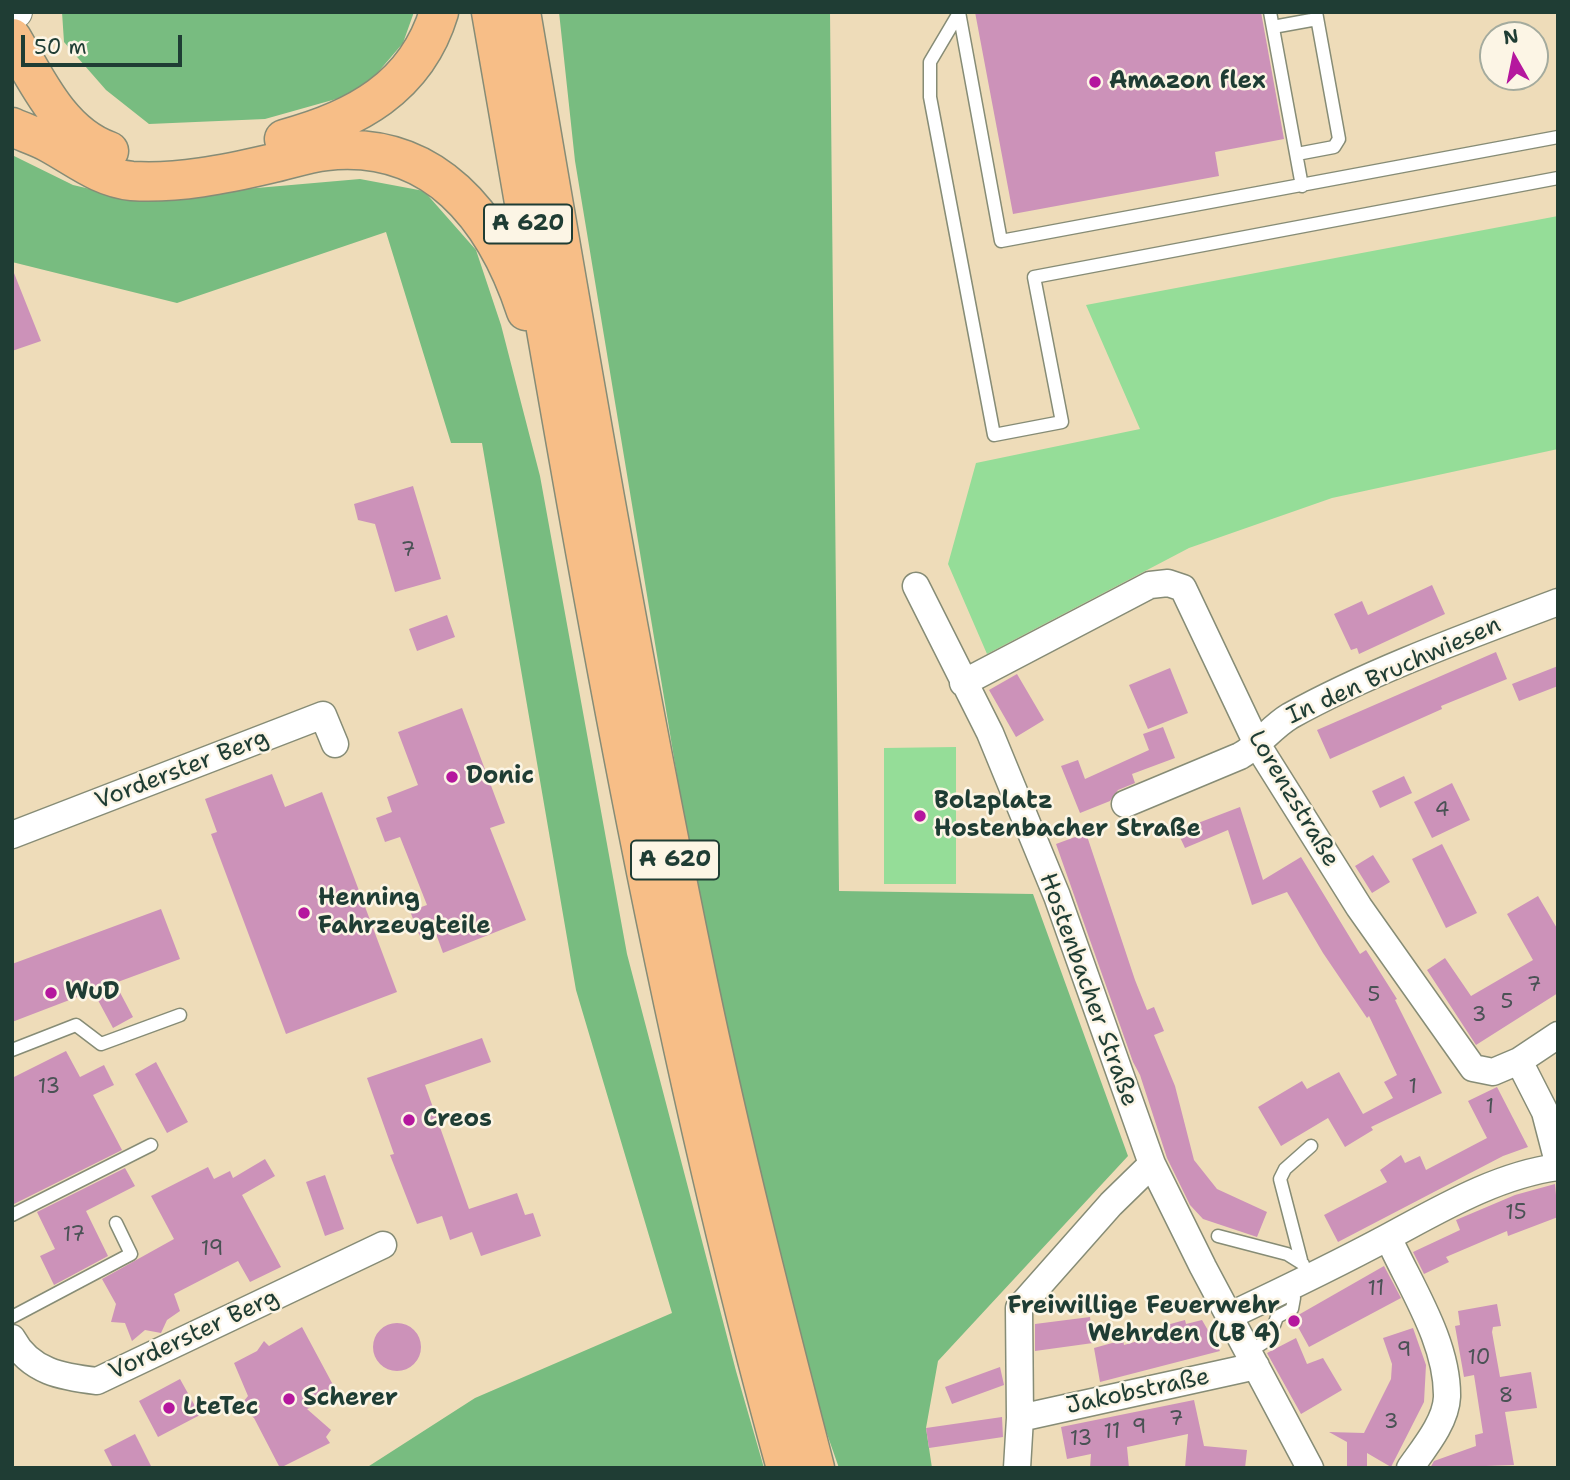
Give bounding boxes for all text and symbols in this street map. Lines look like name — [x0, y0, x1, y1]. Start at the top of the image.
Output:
scale bar — [24, 21, 186, 65]
north arrow — [1479, 21, 1549, 91]
text: N — [1502, 23, 1520, 50]
text: 50 m — [34, 33, 87, 61]
place label: Amazon flex — [1109, 68, 1266, 96]
marker: Amazon flex — [1087, 74, 1103, 90]
road number: A 620 — [484, 204, 572, 244]
house number: 7 — [401, 538, 415, 564]
street label: In den Bruchwiesen — [1283, 611, 1505, 731]
street label: Vorderster Berg — [91, 724, 273, 816]
street label: Lorenzstraße — [1241, 725, 1345, 873]
place label: Donic — [466, 763, 534, 791]
marker: Donic — [444, 769, 460, 785]
place label: Bolzplatz Hostenbacher Straße — [934, 788, 1201, 844]
house number: 4 — [1435, 798, 1449, 824]
marker: Bolzplatz Hostenbacher Straße — [912, 808, 928, 824]
road number: A 620 — [631, 840, 719, 880]
street label: Hostenbacher Straße — [1032, 870, 1144, 1110]
place label: Henning Fahrzeugteile — [318, 885, 491, 941]
marker: Henning Fahrzeugteile — [296, 905, 312, 921]
house number: 7 — [1527, 973, 1541, 999]
place label: WuD — [65, 979, 120, 1007]
house number: 5 — [1368, 983, 1380, 1009]
marker: WuD — [43, 985, 59, 1001]
house number: 5 — [1501, 990, 1513, 1016]
house number: 3 — [1472, 1003, 1486, 1029]
house number: 13 — [38, 1075, 60, 1101]
house number: 1 — [1409, 1075, 1417, 1101]
house number: 1 — [1486, 1095, 1494, 1121]
place label: Creos — [423, 1106, 492, 1134]
marker: Creos — [401, 1112, 417, 1128]
house number: 15 — [1505, 1201, 1527, 1227]
house number: 17 — [63, 1223, 85, 1249]
house number: 19 — [201, 1237, 223, 1263]
house number: 11 — [1368, 1277, 1384, 1303]
street label: Vorderster Berg — [105, 1283, 283, 1387]
place label: Freiwillige Feuerwehr Wehrden (LB 4) — [1008, 1293, 1280, 1349]
marker: Freiwillige Feuerwehr Wehrden (LB 4) — [1286, 1313, 1302, 1329]
house number: 9 — [1397, 1338, 1411, 1364]
house number: 10 — [1468, 1346, 1490, 1372]
street label: Jakobstraße — [1064, 1363, 1212, 1421]
house number: 8 — [1499, 1384, 1513, 1410]
place label: Scherer — [303, 1385, 398, 1413]
marker: Scherer — [281, 1391, 297, 1407]
place label: LteTec — [183, 1394, 259, 1422]
marker: LteTec — [161, 1400, 177, 1416]
house number: 7 — [1169, 1407, 1183, 1433]
house number: 3 — [1384, 1410, 1398, 1436]
house number: 9 — [1132, 1415, 1146, 1441]
house number: 11 — [1104, 1420, 1120, 1446]
house number: 13 — [1070, 1427, 1092, 1453]

